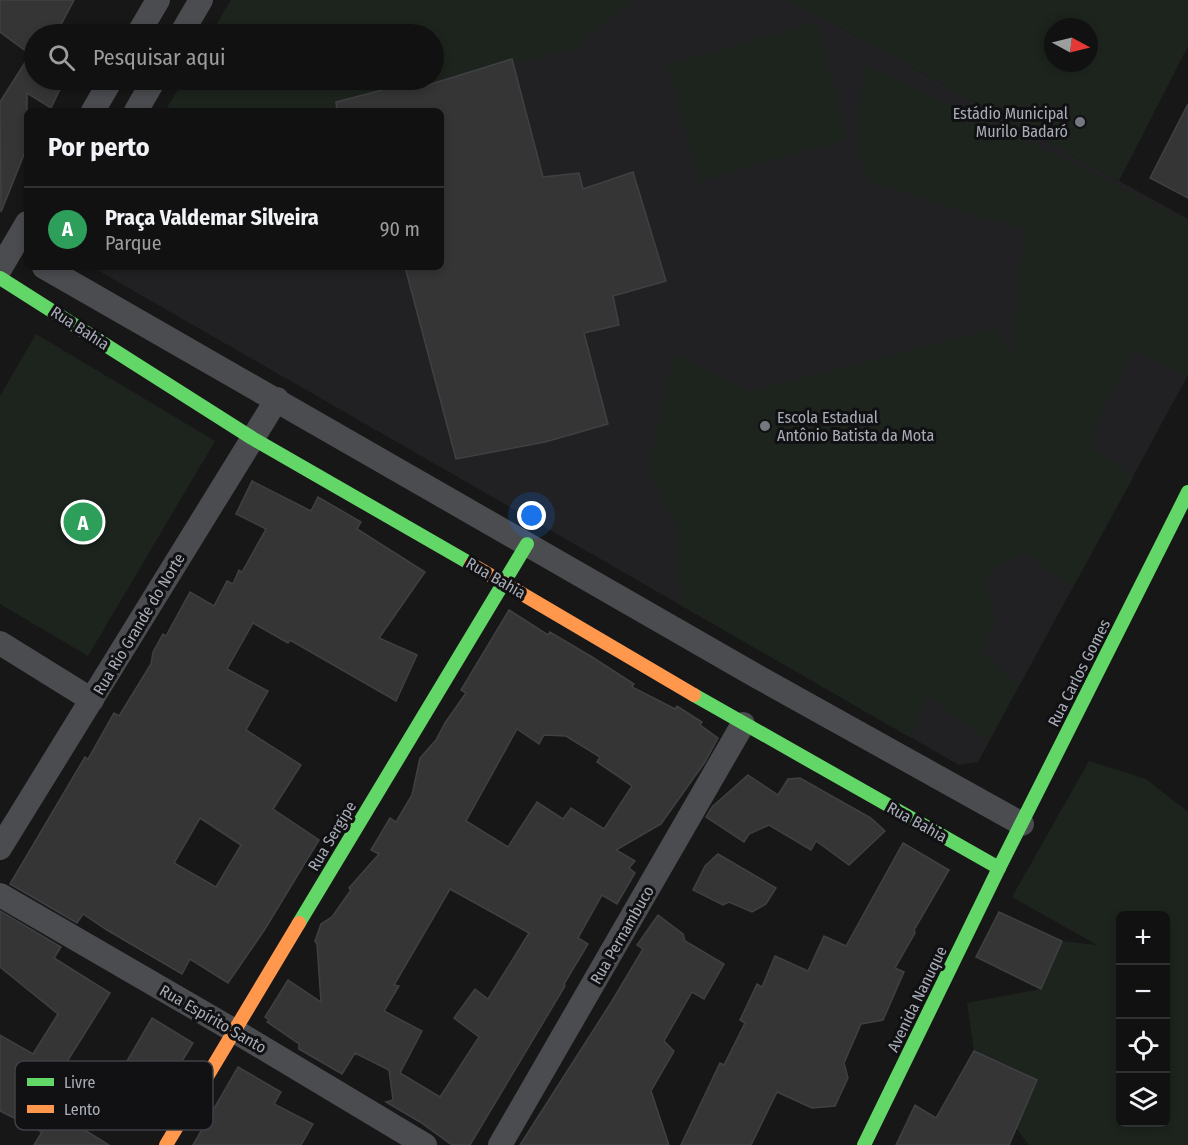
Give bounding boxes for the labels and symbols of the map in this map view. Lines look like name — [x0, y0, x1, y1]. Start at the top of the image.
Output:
north arrow — [1044, 18, 1098, 72]
place label: Estádio Municipal Murilo Badaró — [953, 104, 1068, 141]
marker: Estádio Municipal Murilo Badaró — [1073, 115, 1087, 129]
street label: Rua Bahia — [47, 302, 113, 354]
place label: Escola Estadual Antônio Batista da Mota — [777, 408, 934, 445]
marker: Escola Estadual Antônio Batista da Mota — [758, 419, 772, 433]
pin: A — [64, 500, 103, 544]
your location — [517, 501, 546, 530]
street label: Rua Rio Grande do Norte — [89, 550, 189, 698]
street label: Rua Bahia — [463, 553, 529, 603]
street label: Rua Carlos Gomes — [1044, 616, 1114, 730]
street label: Rua Sergipe — [304, 798, 360, 874]
street label: Rua Bahia — [884, 798, 950, 846]
street label: Rua Pernambuco — [586, 882, 658, 988]
street label: Avenida Nanuque — [883, 943, 951, 1055]
street label: Rua Espírito Santo — [156, 981, 270, 1057]
legend — [15, 1061, 213, 1130]
text: Livre — [64, 1073, 95, 1092]
text: Lento — [64, 1100, 100, 1119]

